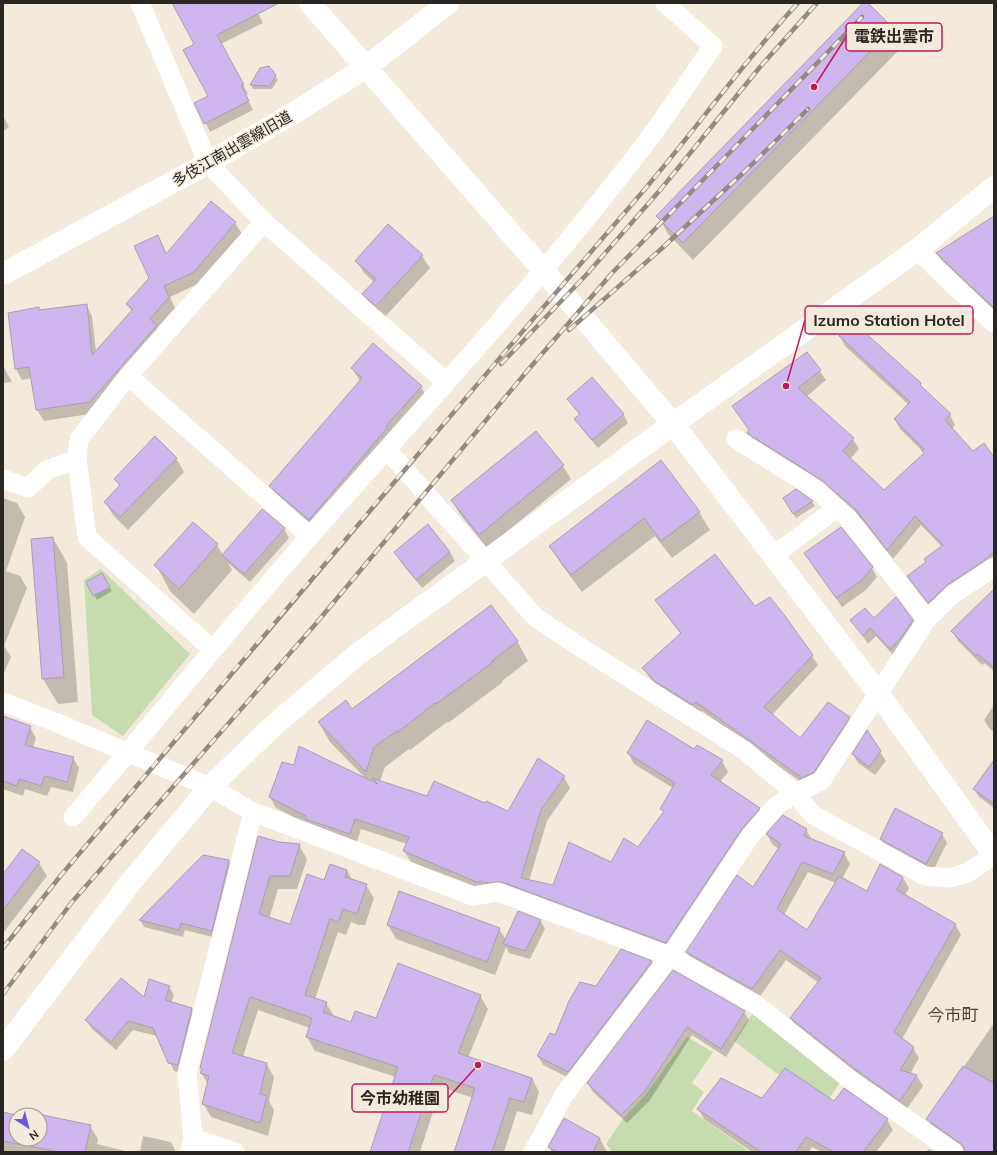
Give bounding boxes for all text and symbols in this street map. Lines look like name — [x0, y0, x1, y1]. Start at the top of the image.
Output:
callout: 電鉄出雲市 — [846, 23, 942, 51]
text: 電鉄出雲市 — [854, 26, 934, 46]
street label: 多伎江南出雲線旧道 — [169, 107, 295, 191]
callout: Izumo Station Hotel — [805, 306, 973, 334]
text: Izumo Station Hotel — [813, 310, 965, 330]
district label: 今市町 — [928, 1004, 979, 1025]
callout: 今市幼稚園 — [352, 1084, 448, 1112]
text: 今市幼稚園 — [360, 1088, 440, 1108]
north arrow — [8, 1107, 48, 1147]
text: N — [26, 1127, 41, 1143]

